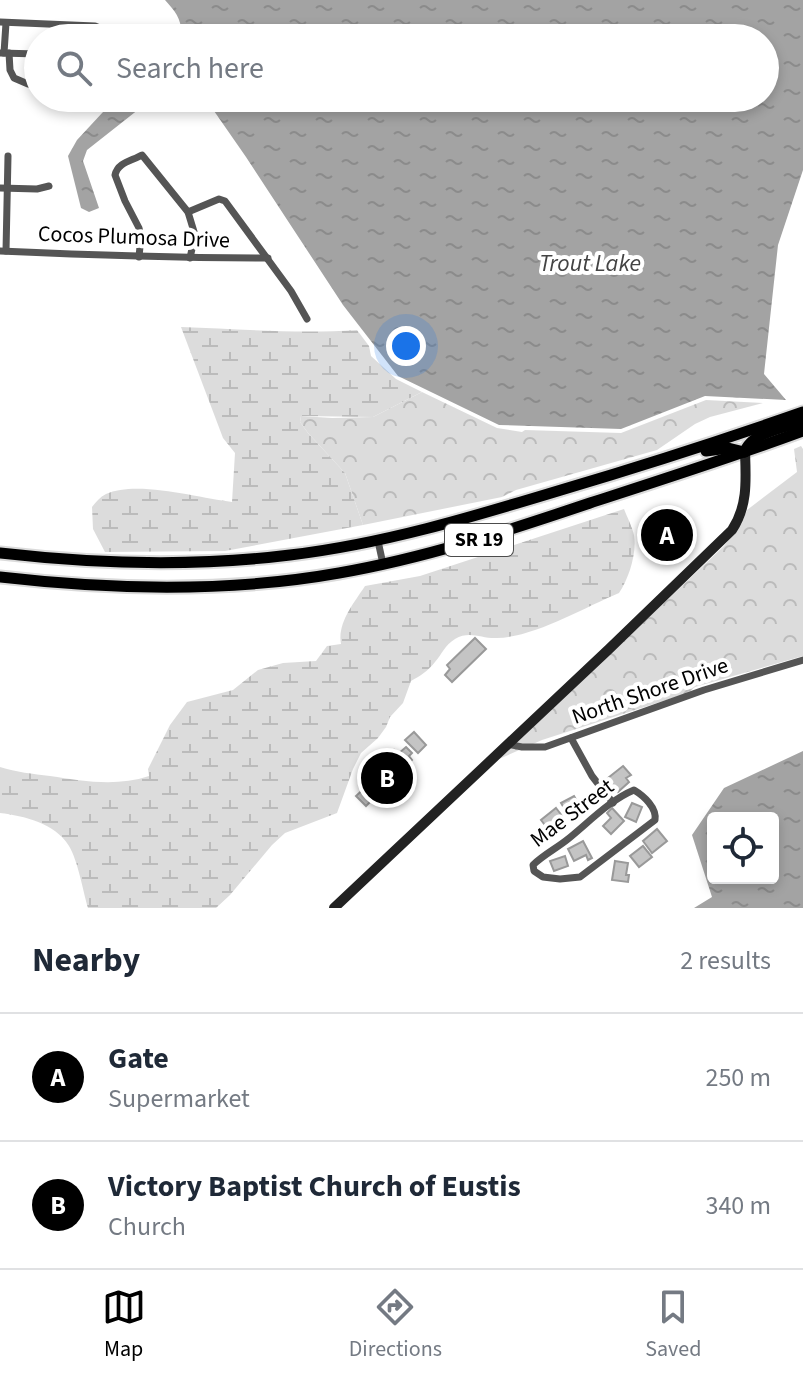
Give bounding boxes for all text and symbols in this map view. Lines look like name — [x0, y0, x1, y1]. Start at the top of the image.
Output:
search box — [24, 24, 779, 112]
icon: search — [52, 46, 96, 90]
text: Search here — [116, 47, 264, 90]
street label: Cocos Plumosa Drive — [37, 218, 231, 256]
water label: Trout Lake — [539, 246, 641, 281]
your location — [386, 326, 426, 366]
pin: A — [641, 505, 693, 565]
road number: SR 19 — [445, 524, 513, 556]
street label: North Shore Drive — [567, 649, 733, 733]
pin: B — [361, 748, 413, 808]
street label: Mae Street — [523, 771, 621, 855]
map controls — [707, 812, 779, 884]
button: locate — [707, 812, 779, 884]
text: Nearby — [32, 936, 140, 985]
text: 2 results — [680, 942, 771, 979]
text: Gate — [108, 1037, 169, 1080]
text: A — [51, 1059, 65, 1096]
text: 250 m — [705, 1059, 771, 1096]
text: Supermarket — [108, 1080, 250, 1117]
text: Victory Baptist Church of Eustis — [108, 1165, 521, 1208]
text: B — [50, 1187, 66, 1224]
text: 340 m — [705, 1187, 771, 1224]
text: Church — [108, 1208, 186, 1245]
tab: Map — [102, 1285, 146, 1365]
tab: Directions — [349, 1285, 442, 1365]
tab: Saved — [645, 1285, 701, 1365]

